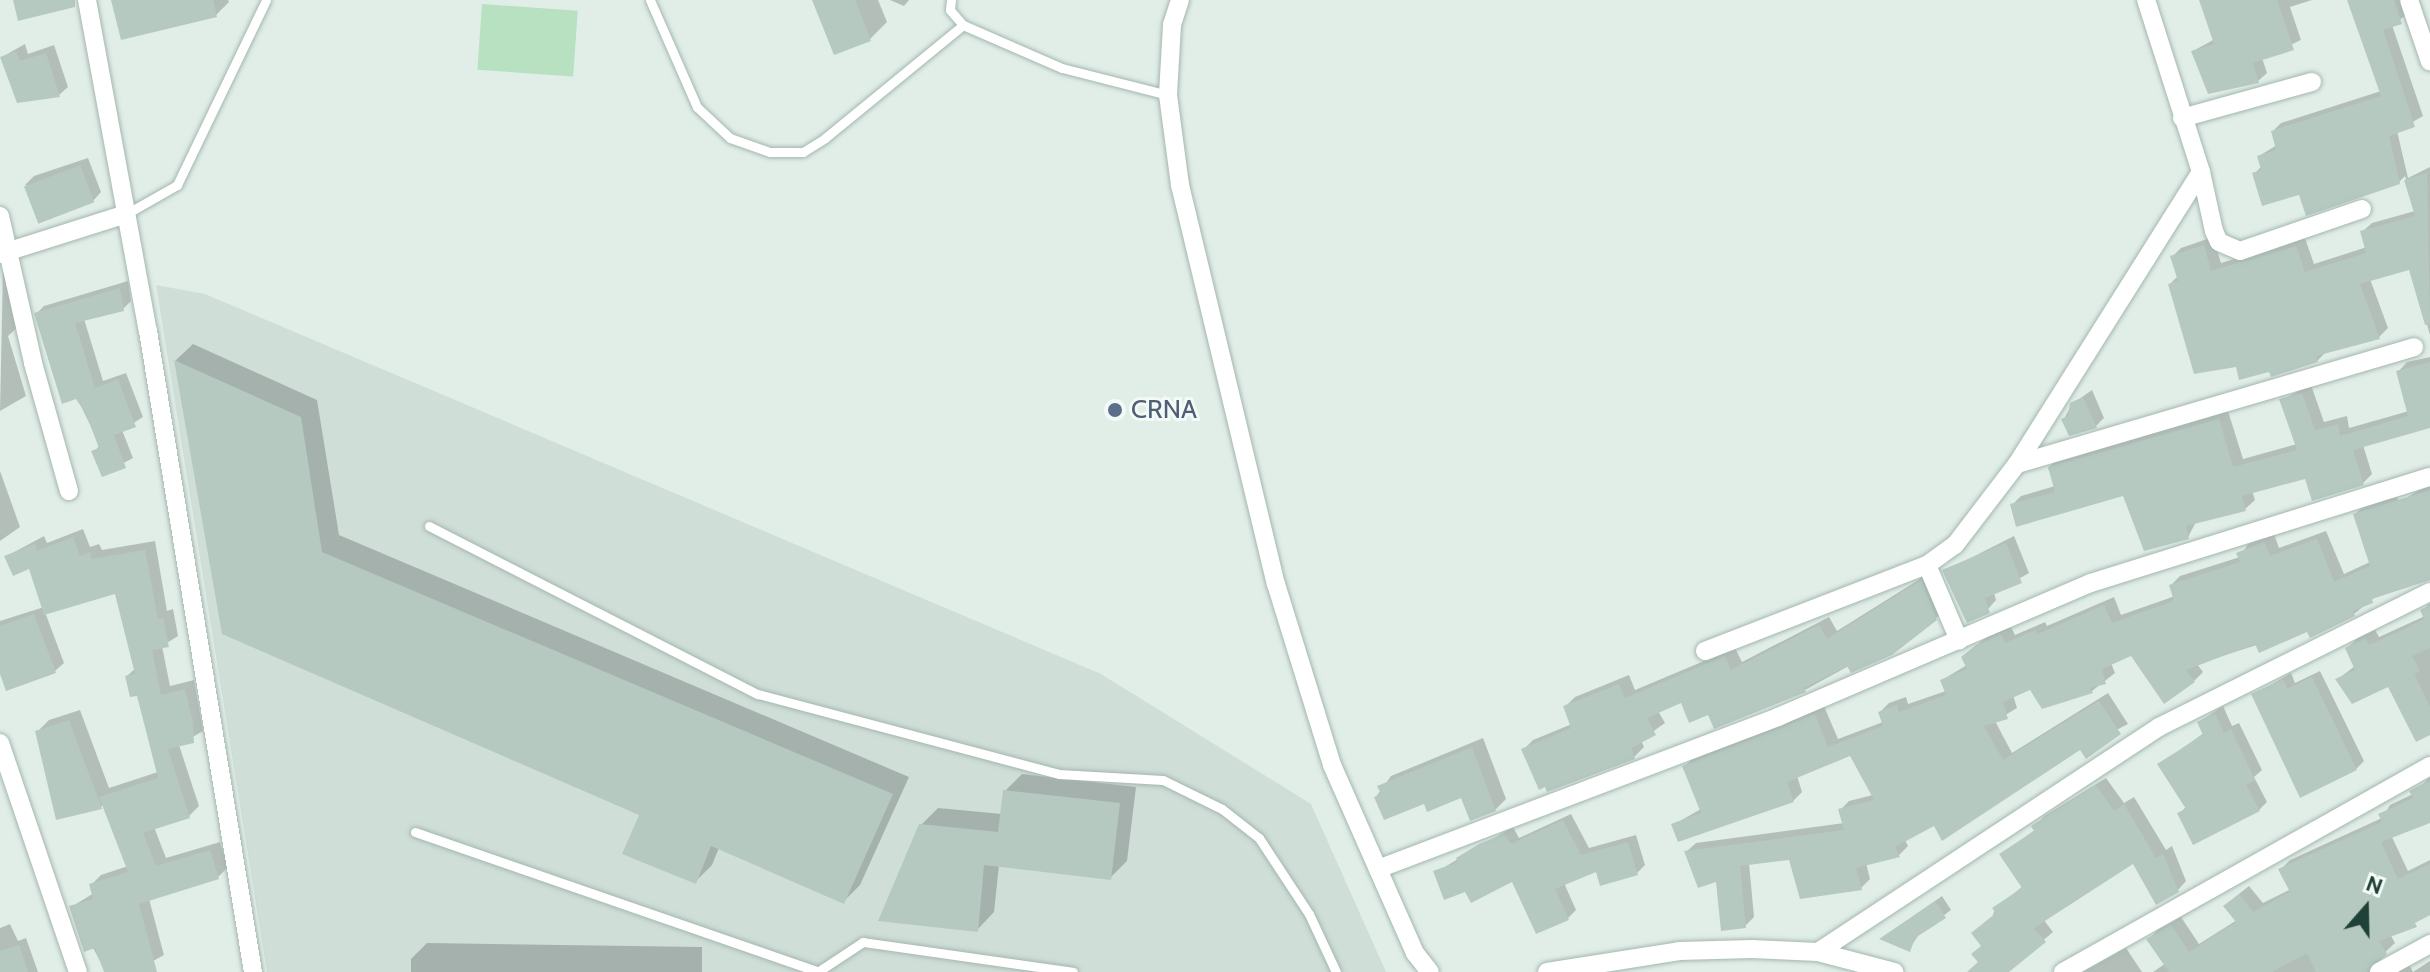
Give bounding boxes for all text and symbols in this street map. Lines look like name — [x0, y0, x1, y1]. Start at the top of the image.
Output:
place label: CRNA — [1131, 394, 1197, 426]
marker: CRNA — [1106, 401, 1124, 419]
north arrow — [2326, 868, 2406, 948]
text: N — [2362, 870, 2386, 900]

